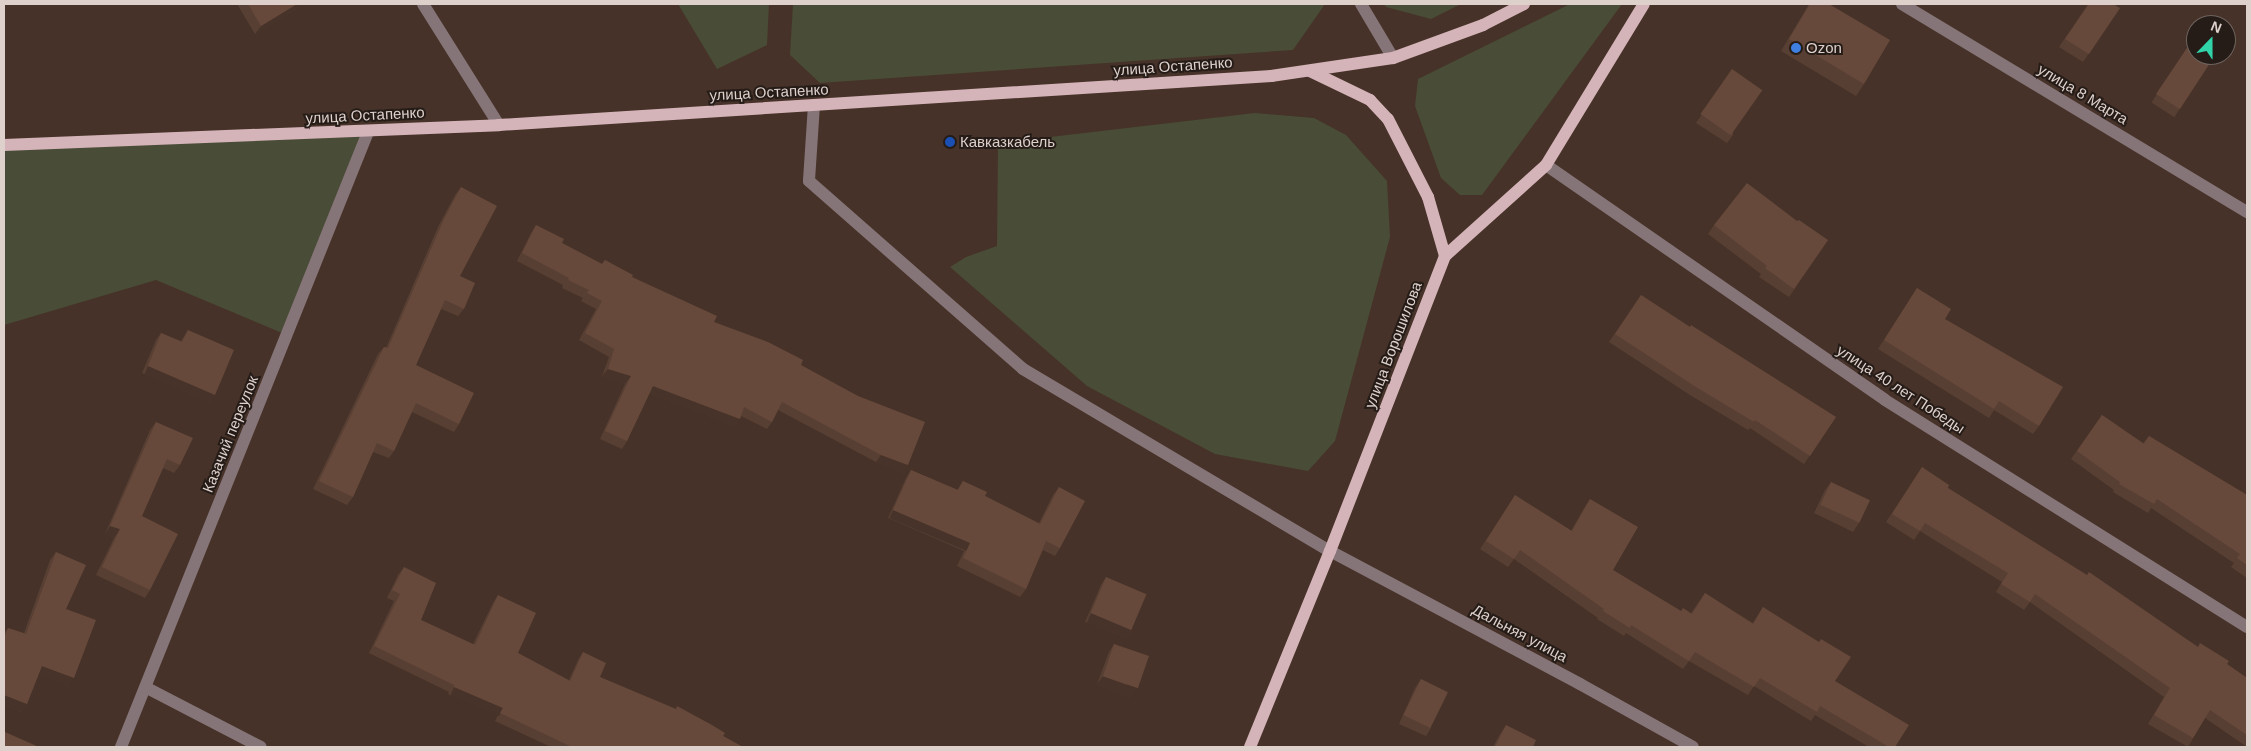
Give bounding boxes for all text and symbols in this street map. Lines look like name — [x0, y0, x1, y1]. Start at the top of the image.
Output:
north arrow — [2186, 15, 2236, 65]
text: N — [2209, 18, 2224, 36]
place label: Ozon — [1806, 39, 1842, 57]
marker: Ozon — [1790, 42, 1802, 54]
street label: улица Остапенко — [1113, 53, 1233, 79]
street label: улица 8 Марта — [2035, 60, 2131, 128]
street label: улица Остапенко — [709, 80, 829, 104]
street label: улица Остапенко — [305, 103, 425, 127]
place label: Кавказкабель — [960, 133, 1055, 151]
marker: Кавказкабель — [944, 136, 956, 148]
street label: улица Ворошилова — [1361, 279, 1425, 411]
street label: улица 40 лет Победы — [1834, 341, 1968, 437]
street label: Казачий переулок — [198, 373, 262, 495]
street label: Дальняя улица — [1469, 600, 1571, 666]

